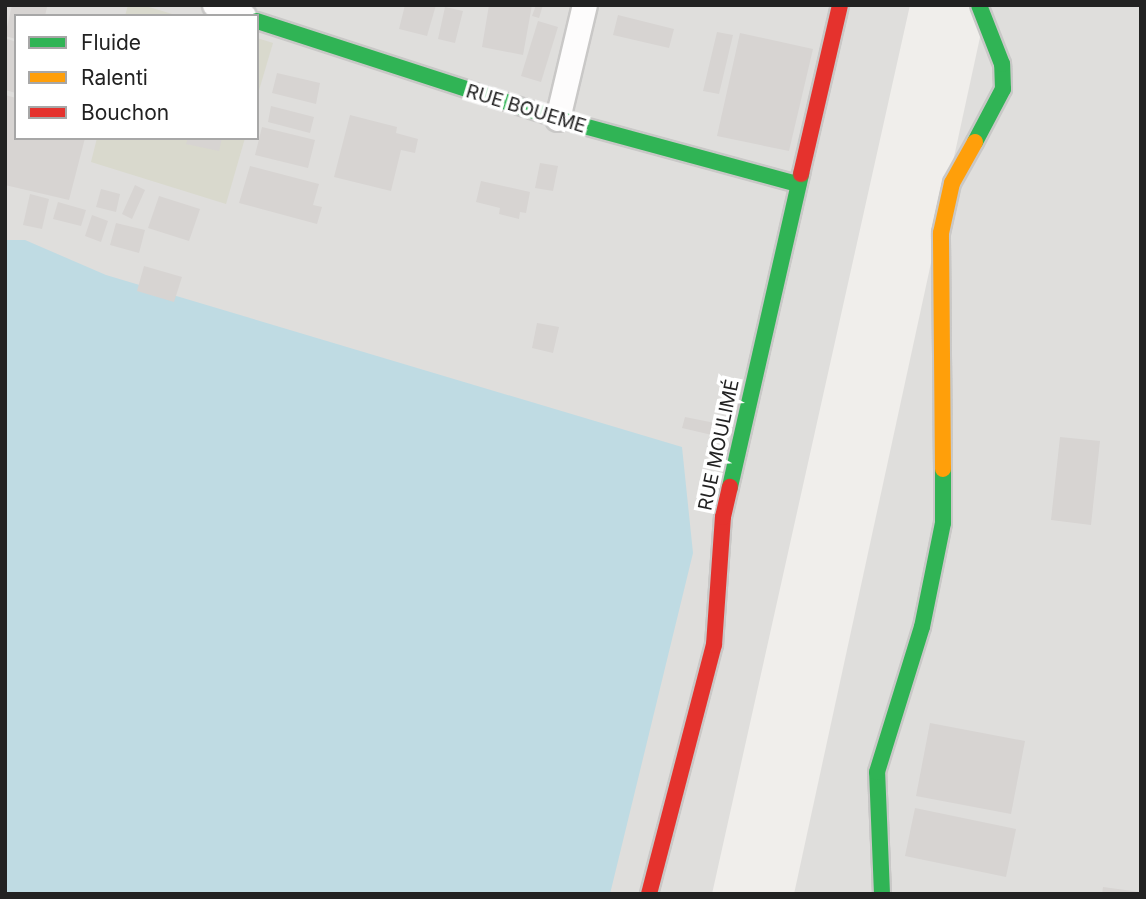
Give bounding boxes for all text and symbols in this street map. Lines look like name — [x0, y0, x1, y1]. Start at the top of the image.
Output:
legend — [14, 14, 259, 140]
text: Fluide — [81, 30, 141, 55]
text: Ralenti — [81, 65, 148, 90]
street label: RUE BOUEME — [463, 80, 589, 138]
text: Bouchon — [81, 100, 169, 125]
street label: RUE MOULIMÉ — [694, 377, 744, 513]

